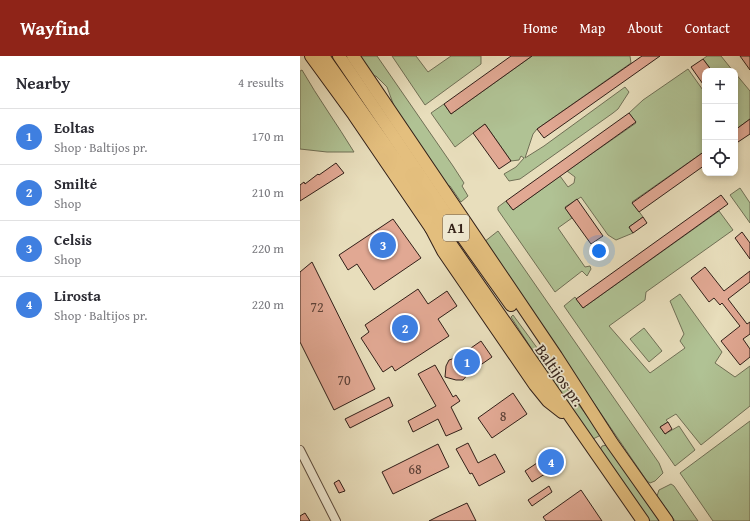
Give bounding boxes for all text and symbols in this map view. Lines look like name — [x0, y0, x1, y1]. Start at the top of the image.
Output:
text: Wayfind — [20, 14, 90, 42]
text: Home — [523, 18, 558, 38]
text: Map — [580, 18, 605, 38]
text: About — [627, 18, 663, 38]
text: Contact — [685, 18, 730, 38]
map controls — [702, 68, 738, 176]
button: + — [702, 68, 738, 104]
text: Nearby — [16, 70, 70, 95]
text: 4 results — [238, 73, 284, 92]
button: − — [702, 104, 738, 140]
text: Eoltas — [54, 117, 94, 138]
text: 1 — [26, 127, 32, 146]
text: 170 m — [252, 127, 284, 146]
text: Shop · Baltijos pr. — [54, 138, 147, 157]
button: locate — [702, 140, 738, 176]
text: Smiltė — [54, 173, 97, 194]
text: 2 — [26, 183, 32, 202]
text: 210 m — [252, 183, 284, 202]
text: Shop — [54, 194, 81, 213]
road number: A1 — [443, 215, 469, 241]
text: Celsis — [54, 229, 92, 250]
pin: 3 — [370, 230, 396, 260]
text: 3 — [26, 239, 32, 258]
text: 220 m — [252, 239, 284, 258]
your location — [589, 241, 609, 261]
text: Shop — [54, 250, 81, 269]
text: Lirosta — [54, 285, 101, 306]
text: 4 — [26, 295, 32, 314]
text: 220 m — [252, 295, 284, 314]
house number: 72 — [310, 297, 324, 317]
text: Shop · Baltijos pr. — [54, 306, 147, 325]
pin: 2 — [392, 313, 418, 343]
street label: Baltijos pr. — [530, 339, 590, 411]
pin: 1 — [454, 347, 480, 377]
house number: 70 — [337, 370, 351, 390]
house number: 8 — [500, 406, 507, 426]
pin: 4 — [538, 447, 564, 477]
house number: 68 — [408, 459, 422, 479]

